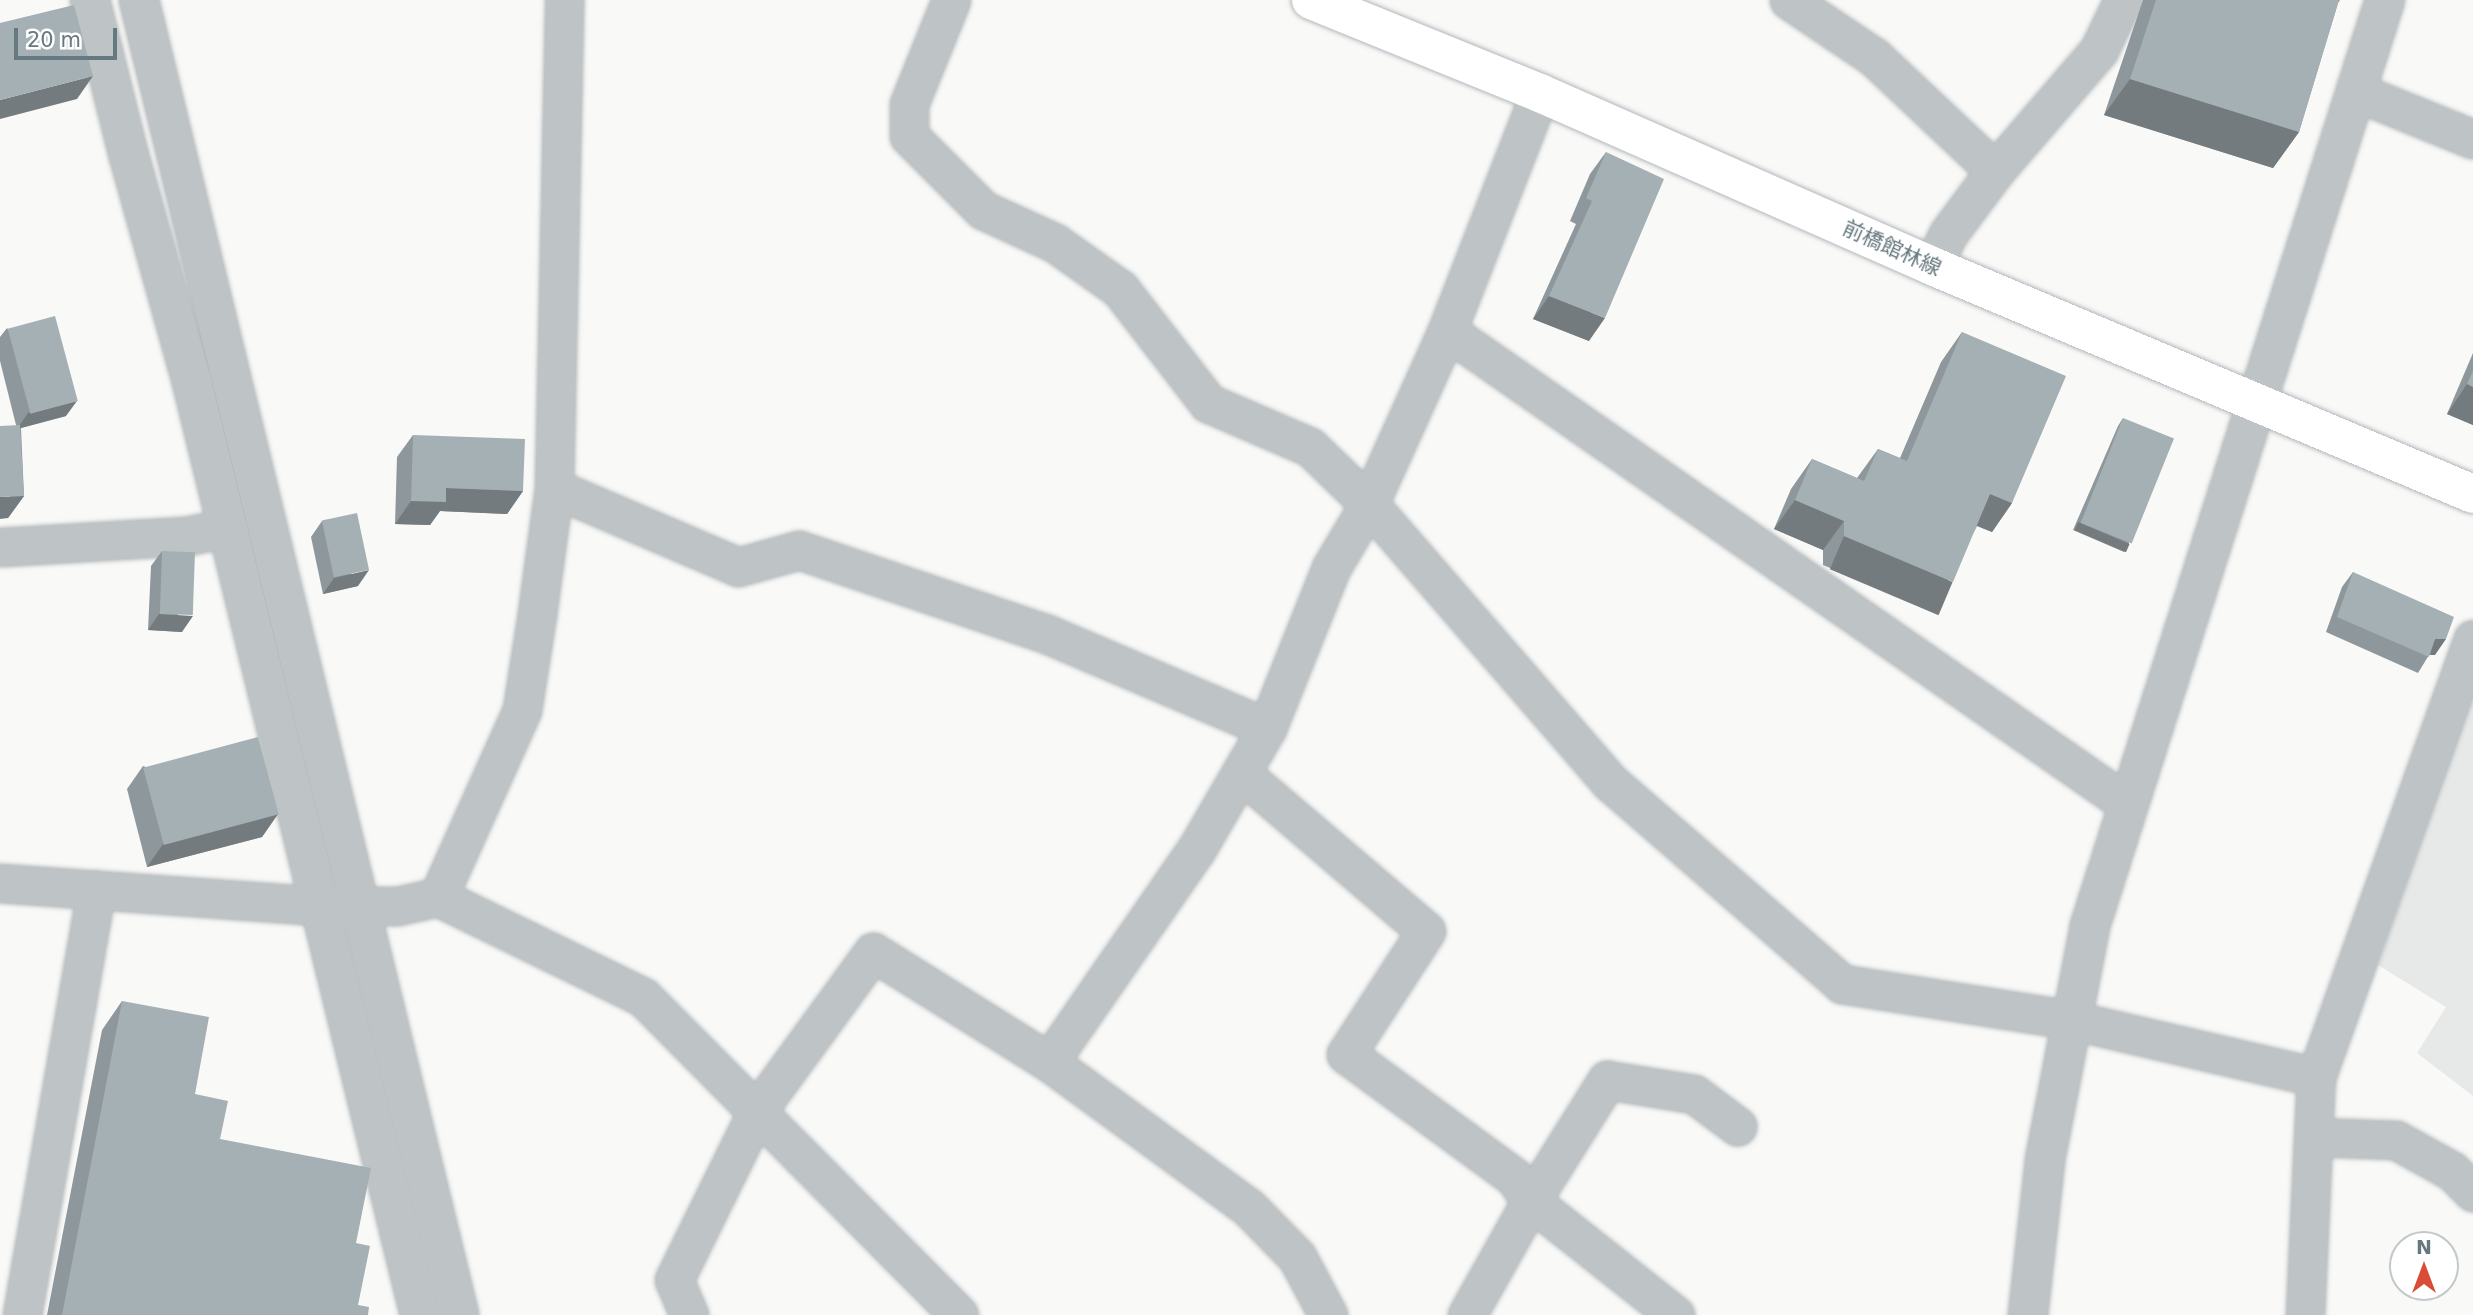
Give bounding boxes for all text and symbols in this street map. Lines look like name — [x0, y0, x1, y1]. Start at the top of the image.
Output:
scale bar — [18, 14, 121, 58]
text: 20 m — [27, 28, 81, 52]
street label: 前橋館林線 — [1839, 215, 1945, 281]
north arrow — [2389, 1231, 2459, 1301]
text: N — [2416, 1236, 2432, 1258]

